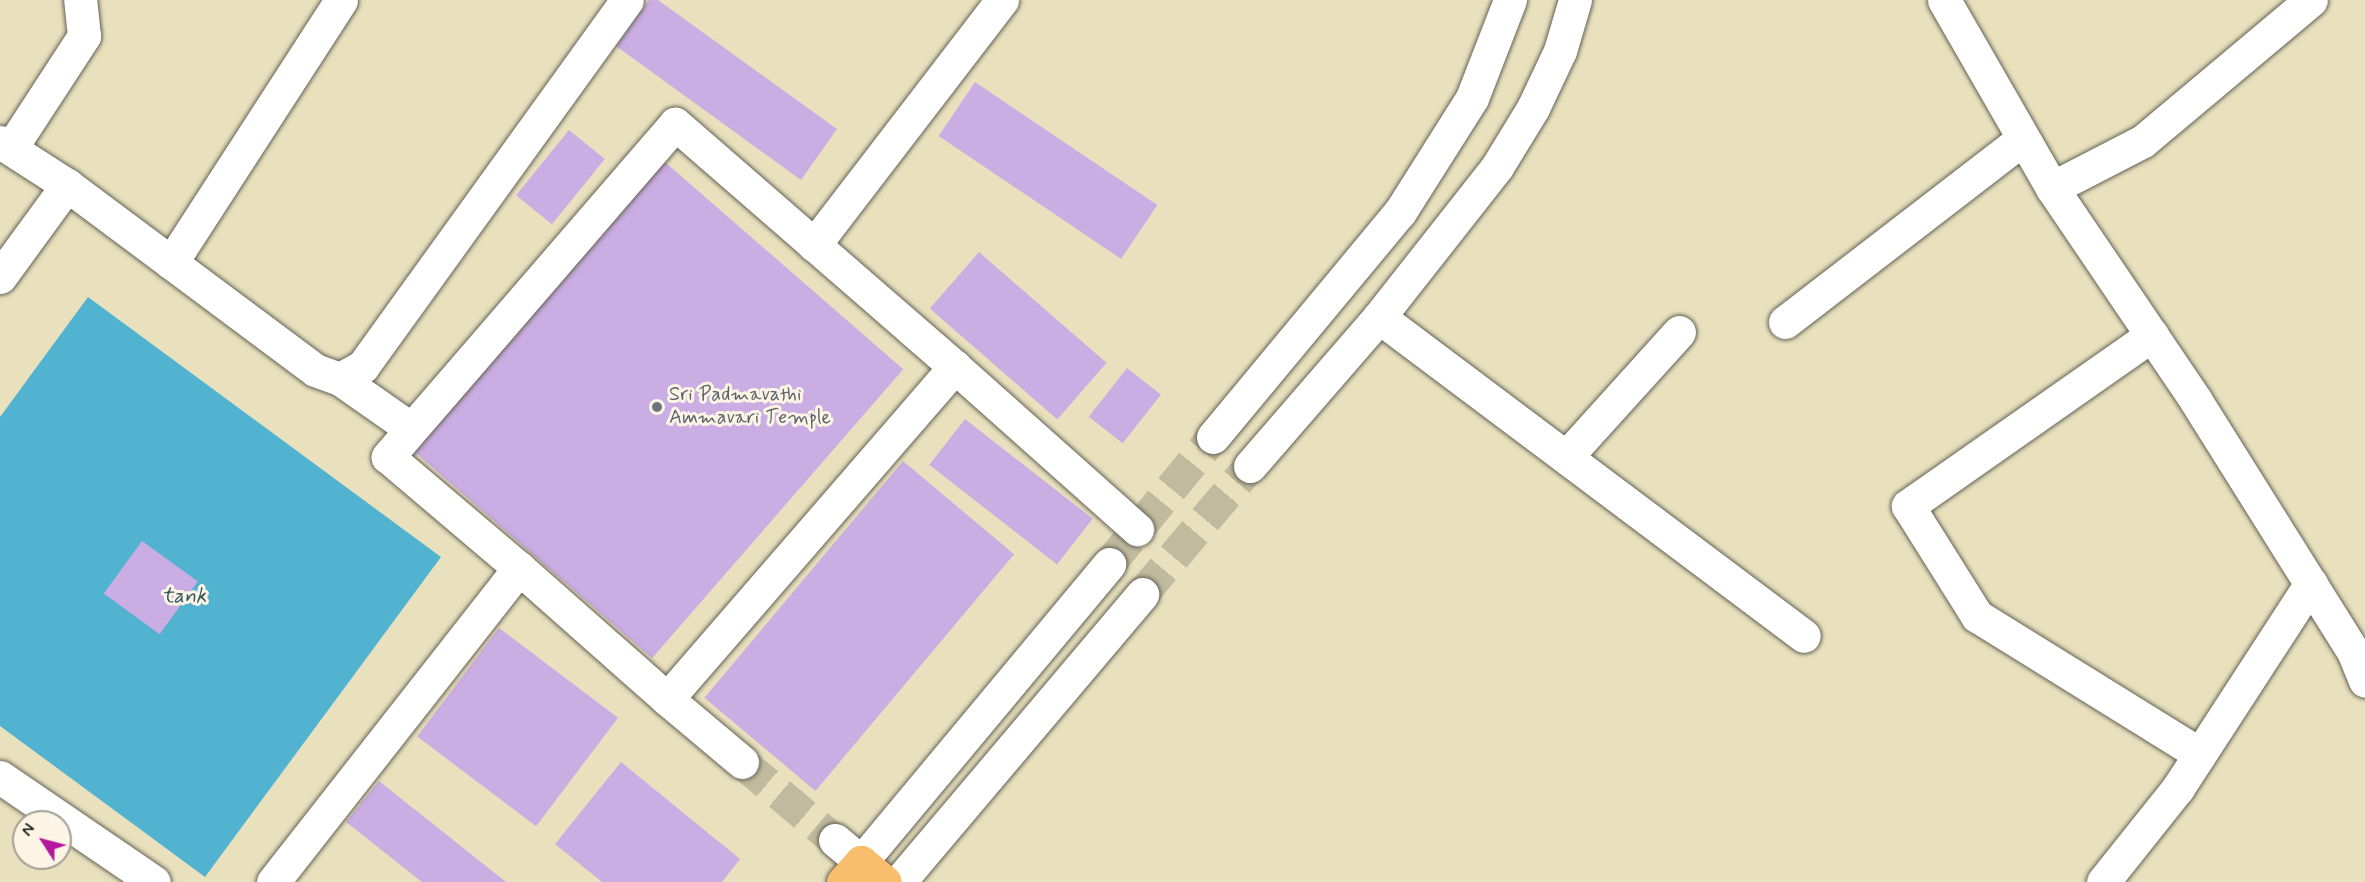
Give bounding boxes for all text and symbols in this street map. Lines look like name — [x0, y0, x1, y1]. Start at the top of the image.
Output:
place label: Sri Padmavathi Ammavari Temple — [669, 383, 824, 430]
marker: Sri Padmavathi Ammavari Temple — [650, 400, 664, 414]
water label: tank — [162, 583, 206, 609]
north arrow — [12, 810, 72, 870]
text: N — [17, 820, 40, 841]

